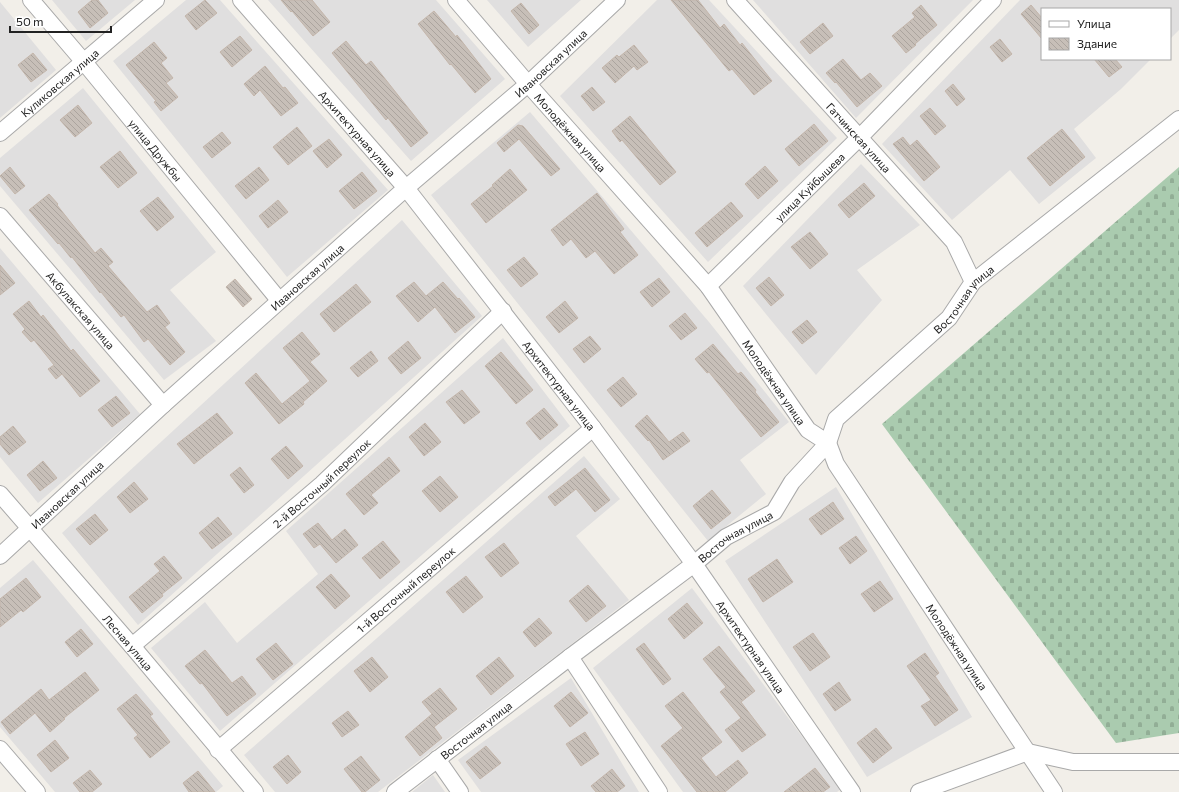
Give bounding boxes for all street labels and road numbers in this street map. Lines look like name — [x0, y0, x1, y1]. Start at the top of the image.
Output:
street label: Ивановская улица — [512, 26, 589, 99]
street label: Куликовская улица — [18, 46, 101, 119]
street label: Архитектурная улица — [317, 87, 399, 179]
street label: Молодёжная улица — [532, 90, 609, 174]
street label: Гатчинская улица — [824, 100, 894, 175]
street label: улица Дружбы — [127, 116, 185, 183]
street label: улица Куйбышева — [772, 150, 847, 224]
street label: Ивановская улица — [268, 241, 346, 313]
street label: Восточная улица — [930, 262, 996, 336]
street label: Акбулакская улица — [44, 269, 118, 351]
street label: Молодёжная улица — [741, 337, 809, 427]
street label: Архитектурная улица — [521, 338, 599, 433]
street label: 2-й Восточный переулок — [270, 435, 373, 530]
street label: Ивановская улица — [28, 458, 106, 531]
street label: Восточная улица — [695, 507, 775, 565]
street label: 1-й Восточный переулок — [354, 543, 457, 635]
street label: Архитектурная улица — [714, 597, 788, 695]
street label: Молодёжная улица — [924, 601, 991, 692]
street label: Лесная улица — [101, 611, 156, 673]
street label: Восточная улица — [437, 698, 514, 761]

